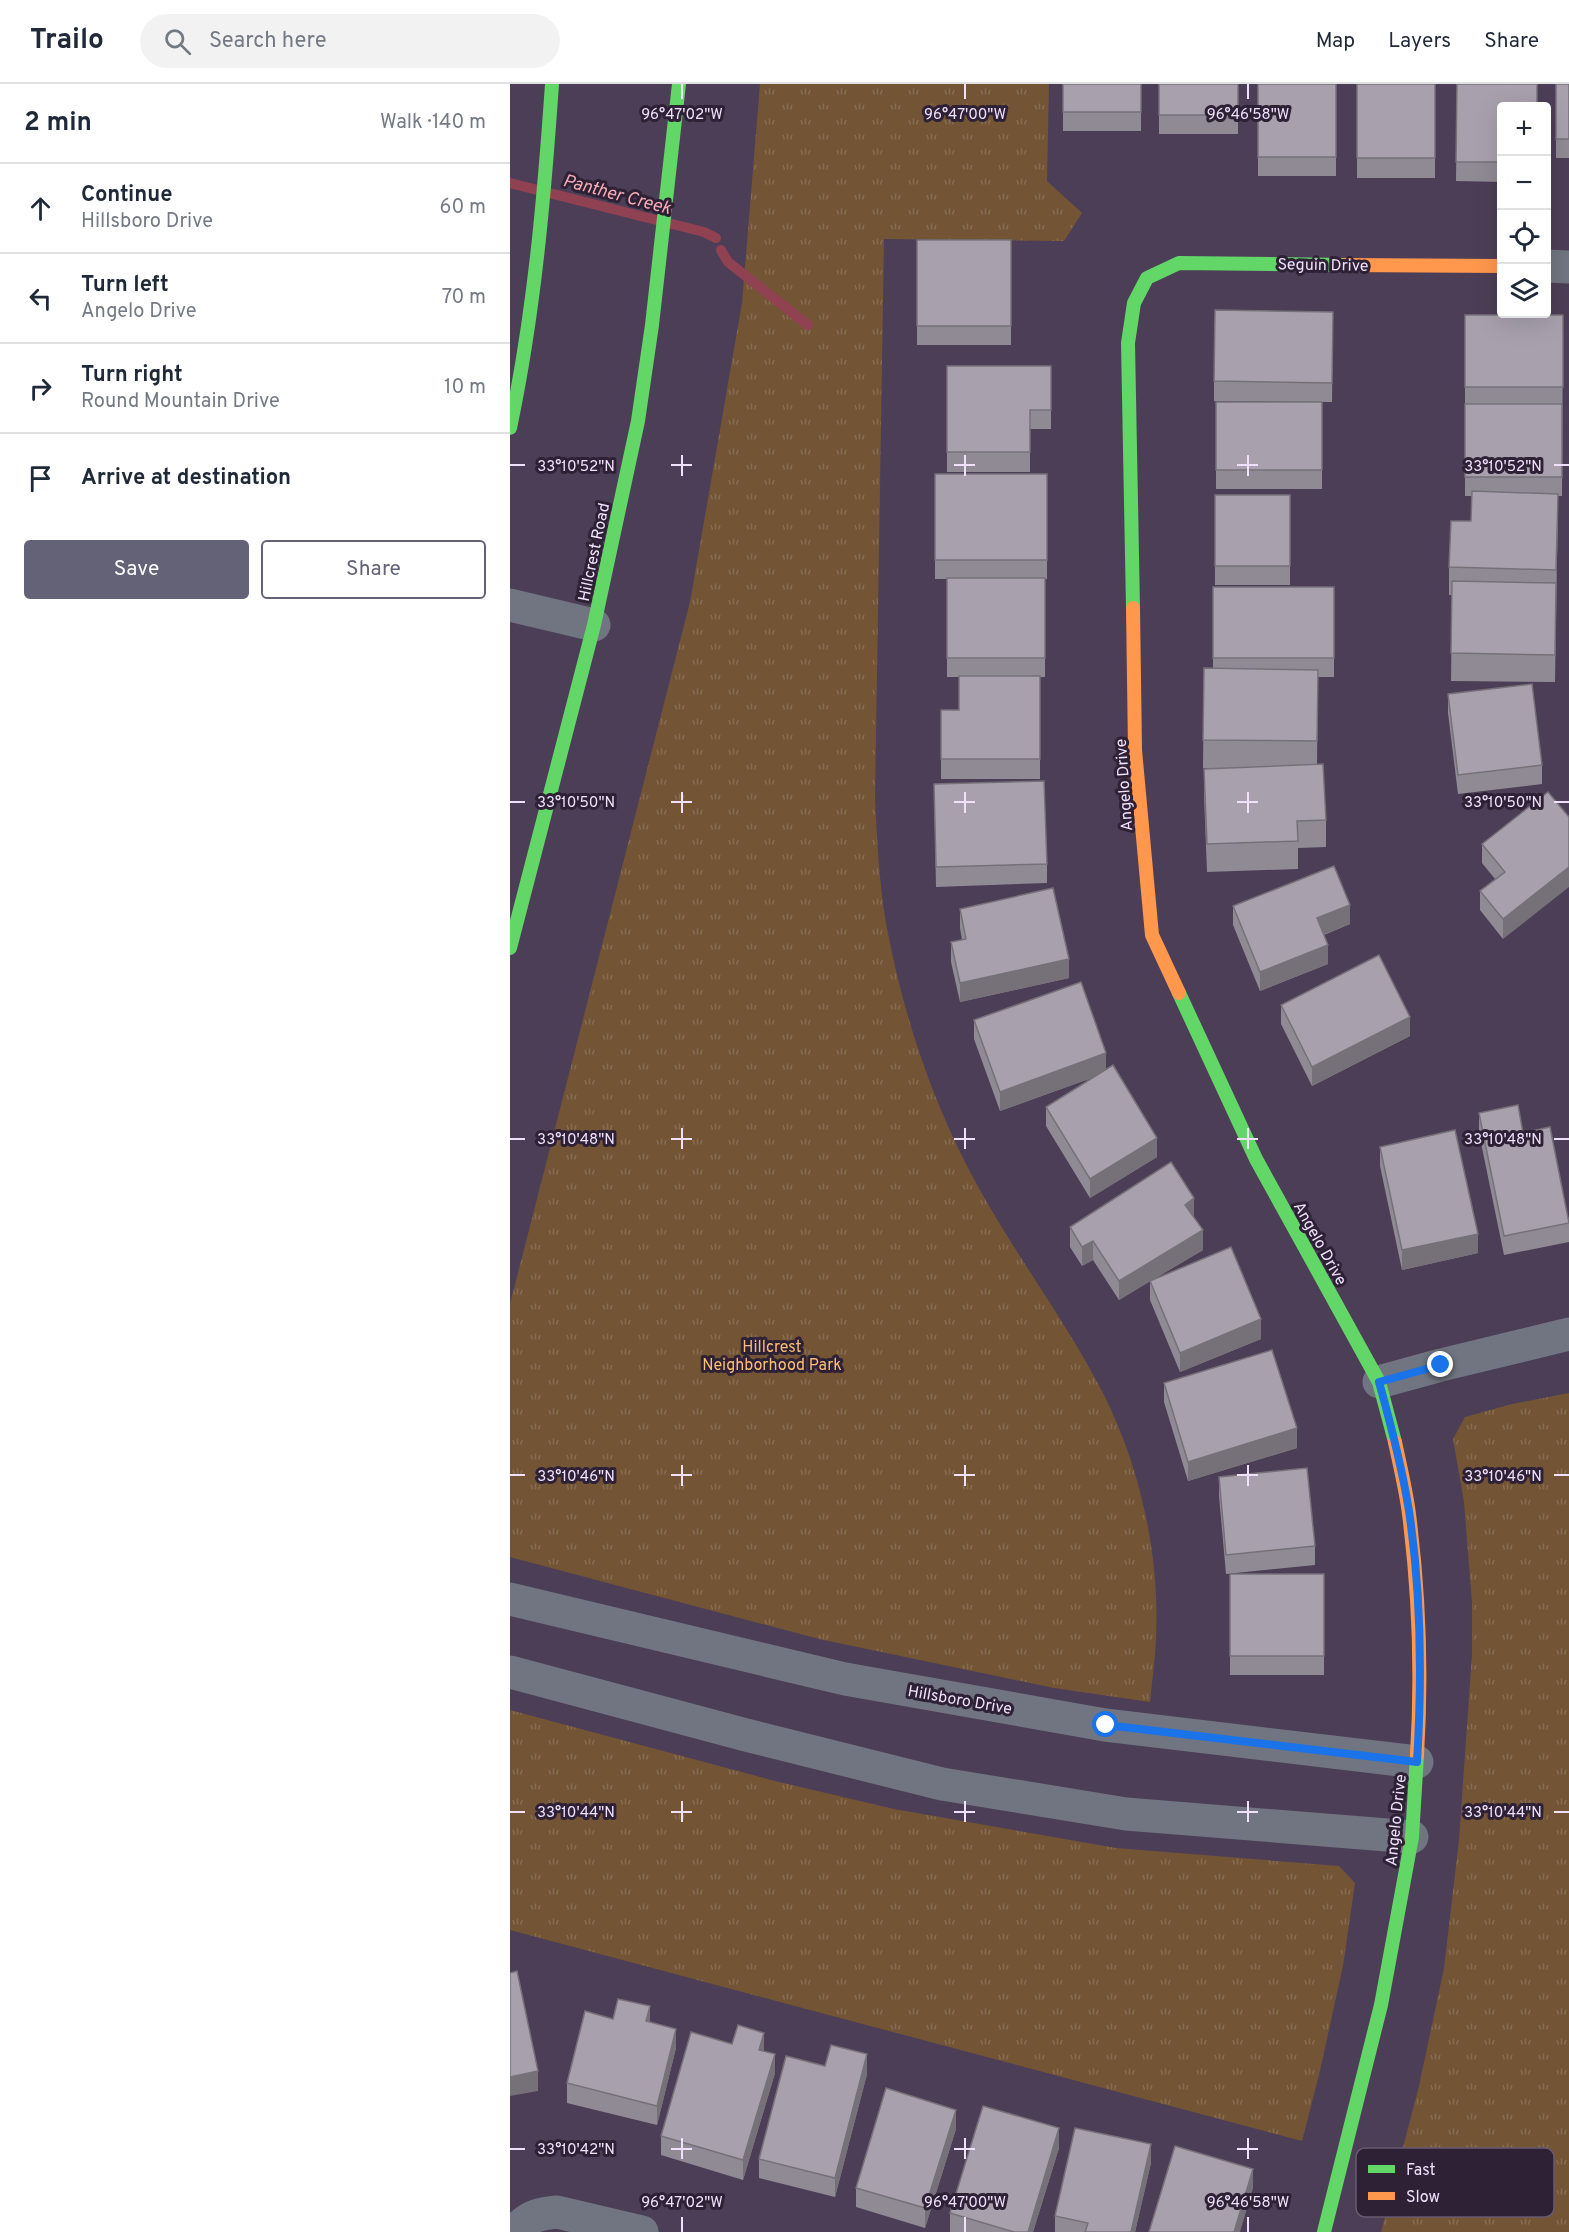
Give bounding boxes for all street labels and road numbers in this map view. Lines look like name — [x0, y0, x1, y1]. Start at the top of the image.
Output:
street label: Seguin Drive — [1277, 255, 1369, 277]
street label: Hillcrest Road — [575, 501, 615, 603]
street label: Angelo Drive — [1112, 738, 1138, 832]
street label: Angelo Drive — [1288, 1199, 1350, 1289]
street label: Hillsboro Drive — [906, 1682, 1013, 1720]
street label: Angelo Drive — [1382, 1773, 1412, 1867]

